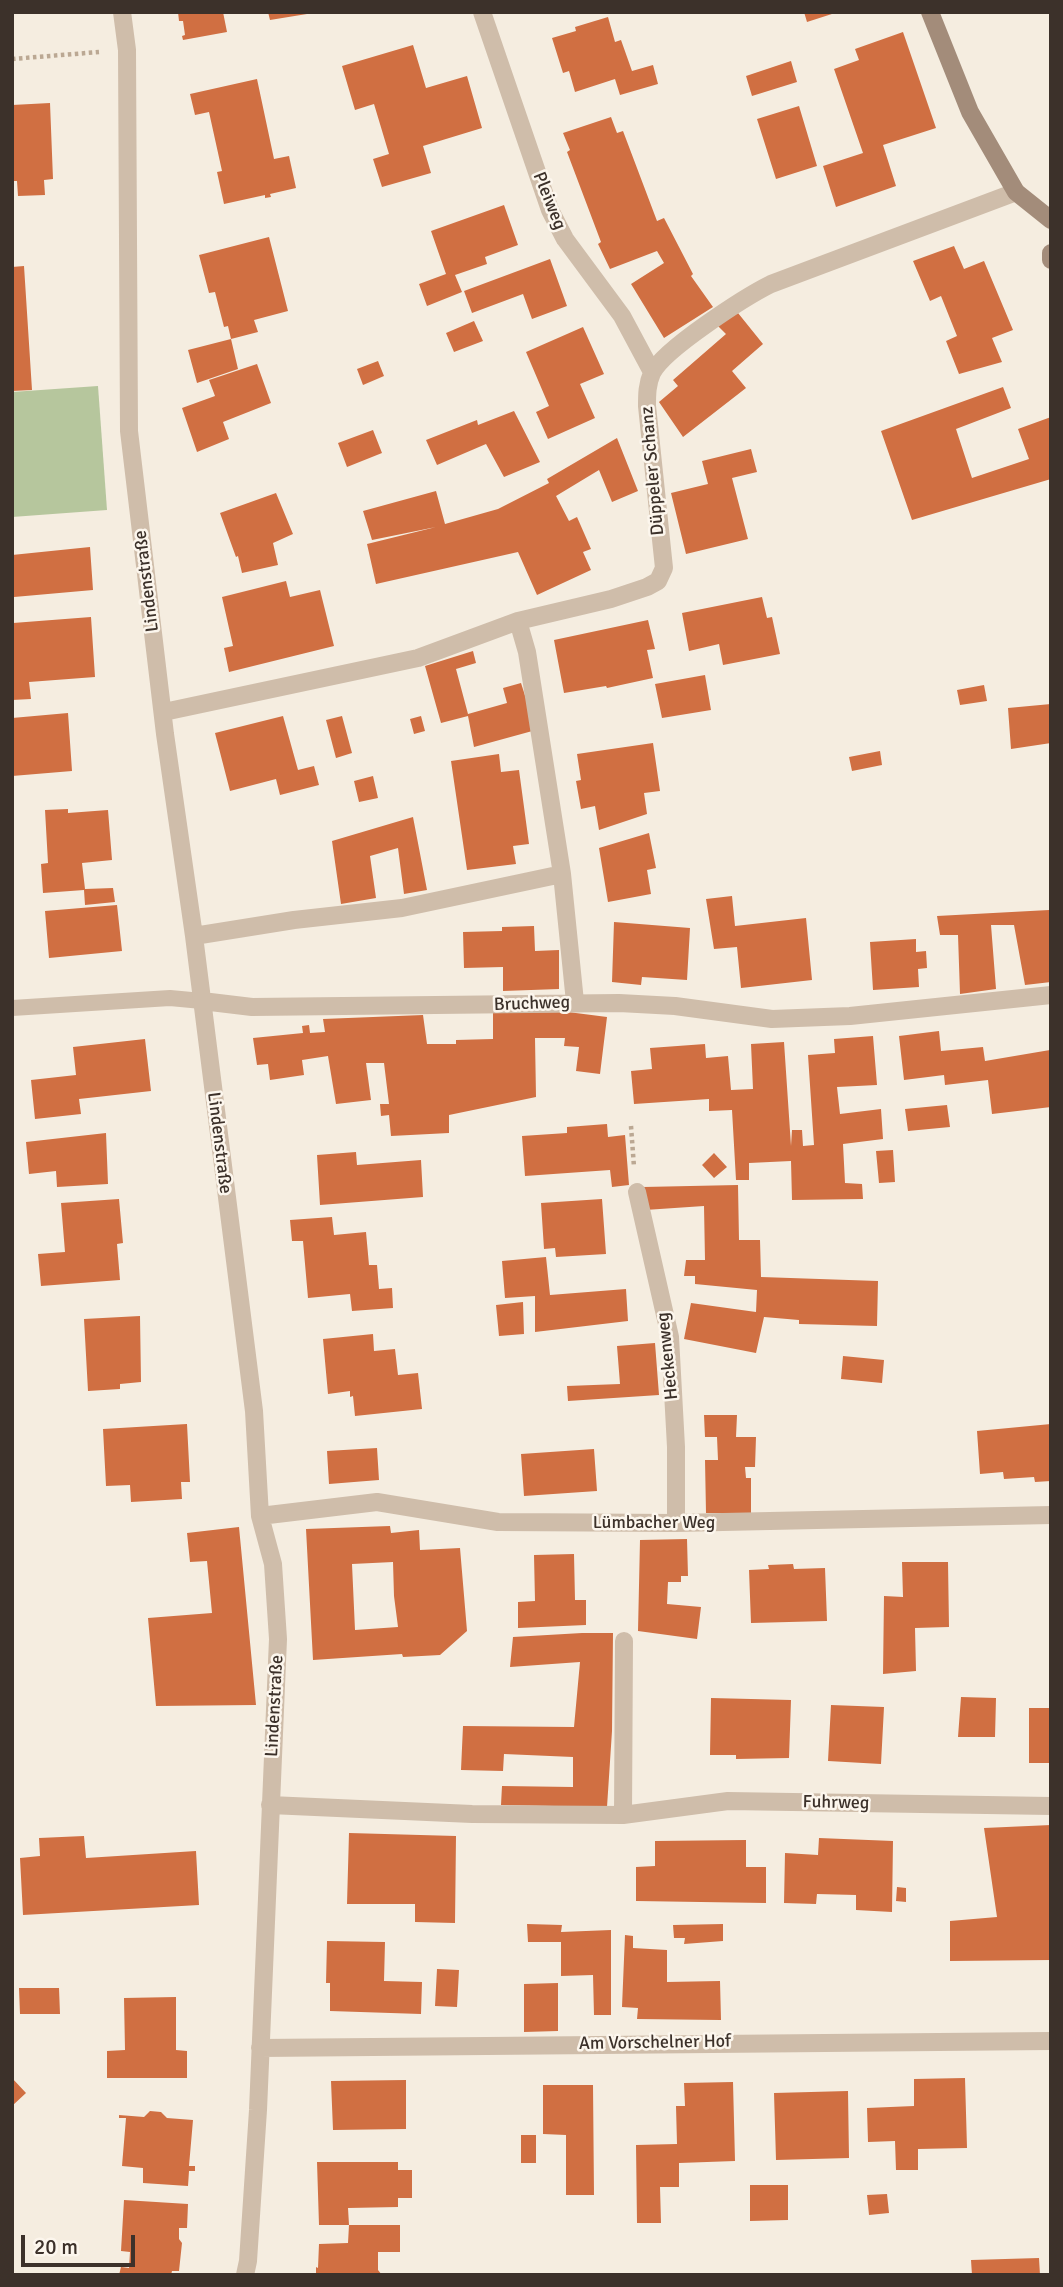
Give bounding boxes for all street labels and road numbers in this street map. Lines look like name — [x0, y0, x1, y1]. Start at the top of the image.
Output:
street label: Pleiweg — [528, 169, 570, 233]
street label: Düppeler Schanz — [637, 406, 669, 536]
street label: Lindenstraße — [130, 529, 164, 633]
street label: Bruchweg — [493, 992, 571, 1016]
street label: Lindenstraße — [202, 1091, 236, 1195]
street label: Heckenweg — [653, 1311, 683, 1401]
street label: Lümbacher Weg — [593, 1512, 715, 1534]
street label: Lindenstraße — [262, 1654, 288, 1758]
street label: Fuhrweg — [802, 1792, 870, 1814]
street label: Am Vorschelner Hof — [579, 2031, 731, 2055]

